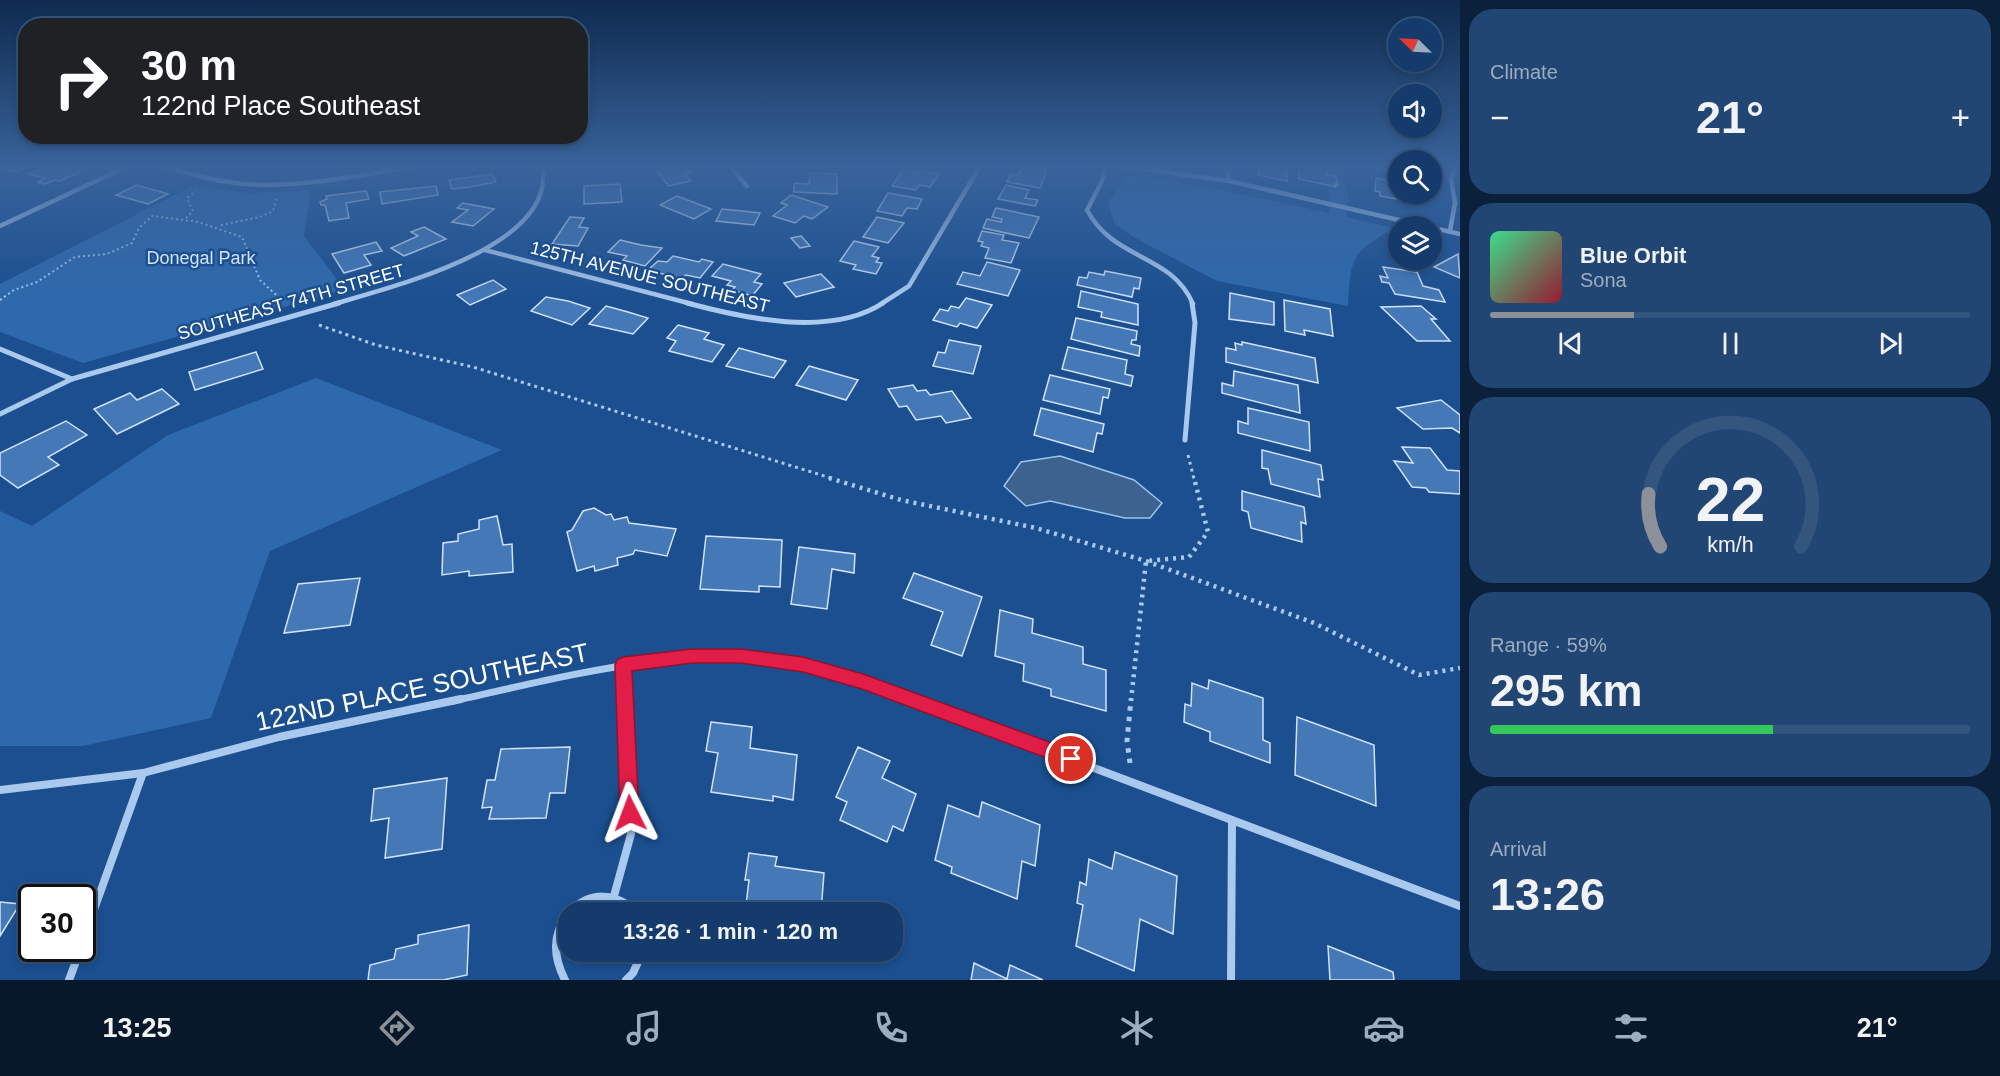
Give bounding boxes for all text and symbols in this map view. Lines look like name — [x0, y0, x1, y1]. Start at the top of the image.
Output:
north arrow — [1388, 18, 1442, 72]
map controls — [1388, 18, 1442, 270]
icon: right — [42, 42, 120, 120]
text: 30 m — [141, 42, 237, 89]
text: Climate — [1490, 61, 1558, 83]
button: sound — [1388, 84, 1442, 138]
text: 122nd Place Southeast — [141, 91, 420, 121]
text: 21° — [1696, 92, 1764, 143]
text: − — [1490, 99, 1509, 136]
text: + — [1951, 99, 1970, 136]
button: search — [1388, 150, 1442, 204]
button: layers — [1388, 216, 1442, 270]
street label: 125TH AVENUE SOUTHEAST — [528, 238, 772, 316]
text: Blue Orbit — [1580, 243, 1686, 268]
park label: Donegal Park — [146, 248, 257, 268]
street label: SOUTHEAST 74TH STREET — [175, 260, 407, 344]
text: Sona — [1580, 269, 1627, 291]
icon: previous — [1554, 327, 1587, 360]
icon: pause — [1714, 327, 1747, 360]
icon: next — [1874, 327, 1907, 360]
text: 22 — [1695, 465, 1765, 534]
text: km/h — [1707, 533, 1753, 557]
text: Range · 59% — [1490, 634, 1607, 656]
street label: 122ND PLACE SOUTHEAST — [253, 637, 591, 737]
text: 295 km — [1490, 665, 1643, 716]
pin — [1045, 733, 1096, 784]
icon: arrive — [1054, 742, 1087, 775]
position arrow — [598, 781, 662, 845]
text: Arrival — [1490, 838, 1547, 860]
text: 13:26 — [1490, 869, 1605, 920]
speed limit sign: 30 — [18, 884, 96, 962]
text: 13:26 · 1 min · 120 m — [623, 919, 838, 944]
icon: directions — [376, 1007, 418, 1049]
icon: music — [623, 1007, 665, 1049]
icon: phone — [870, 1007, 912, 1049]
icon: climate — [1116, 1007, 1158, 1049]
icon: car — [1363, 1007, 1405, 1049]
icon: filters — [1610, 1007, 1652, 1049]
text: 13:25 — [102, 1013, 171, 1043]
text: 21° — [1857, 1013, 1898, 1043]

